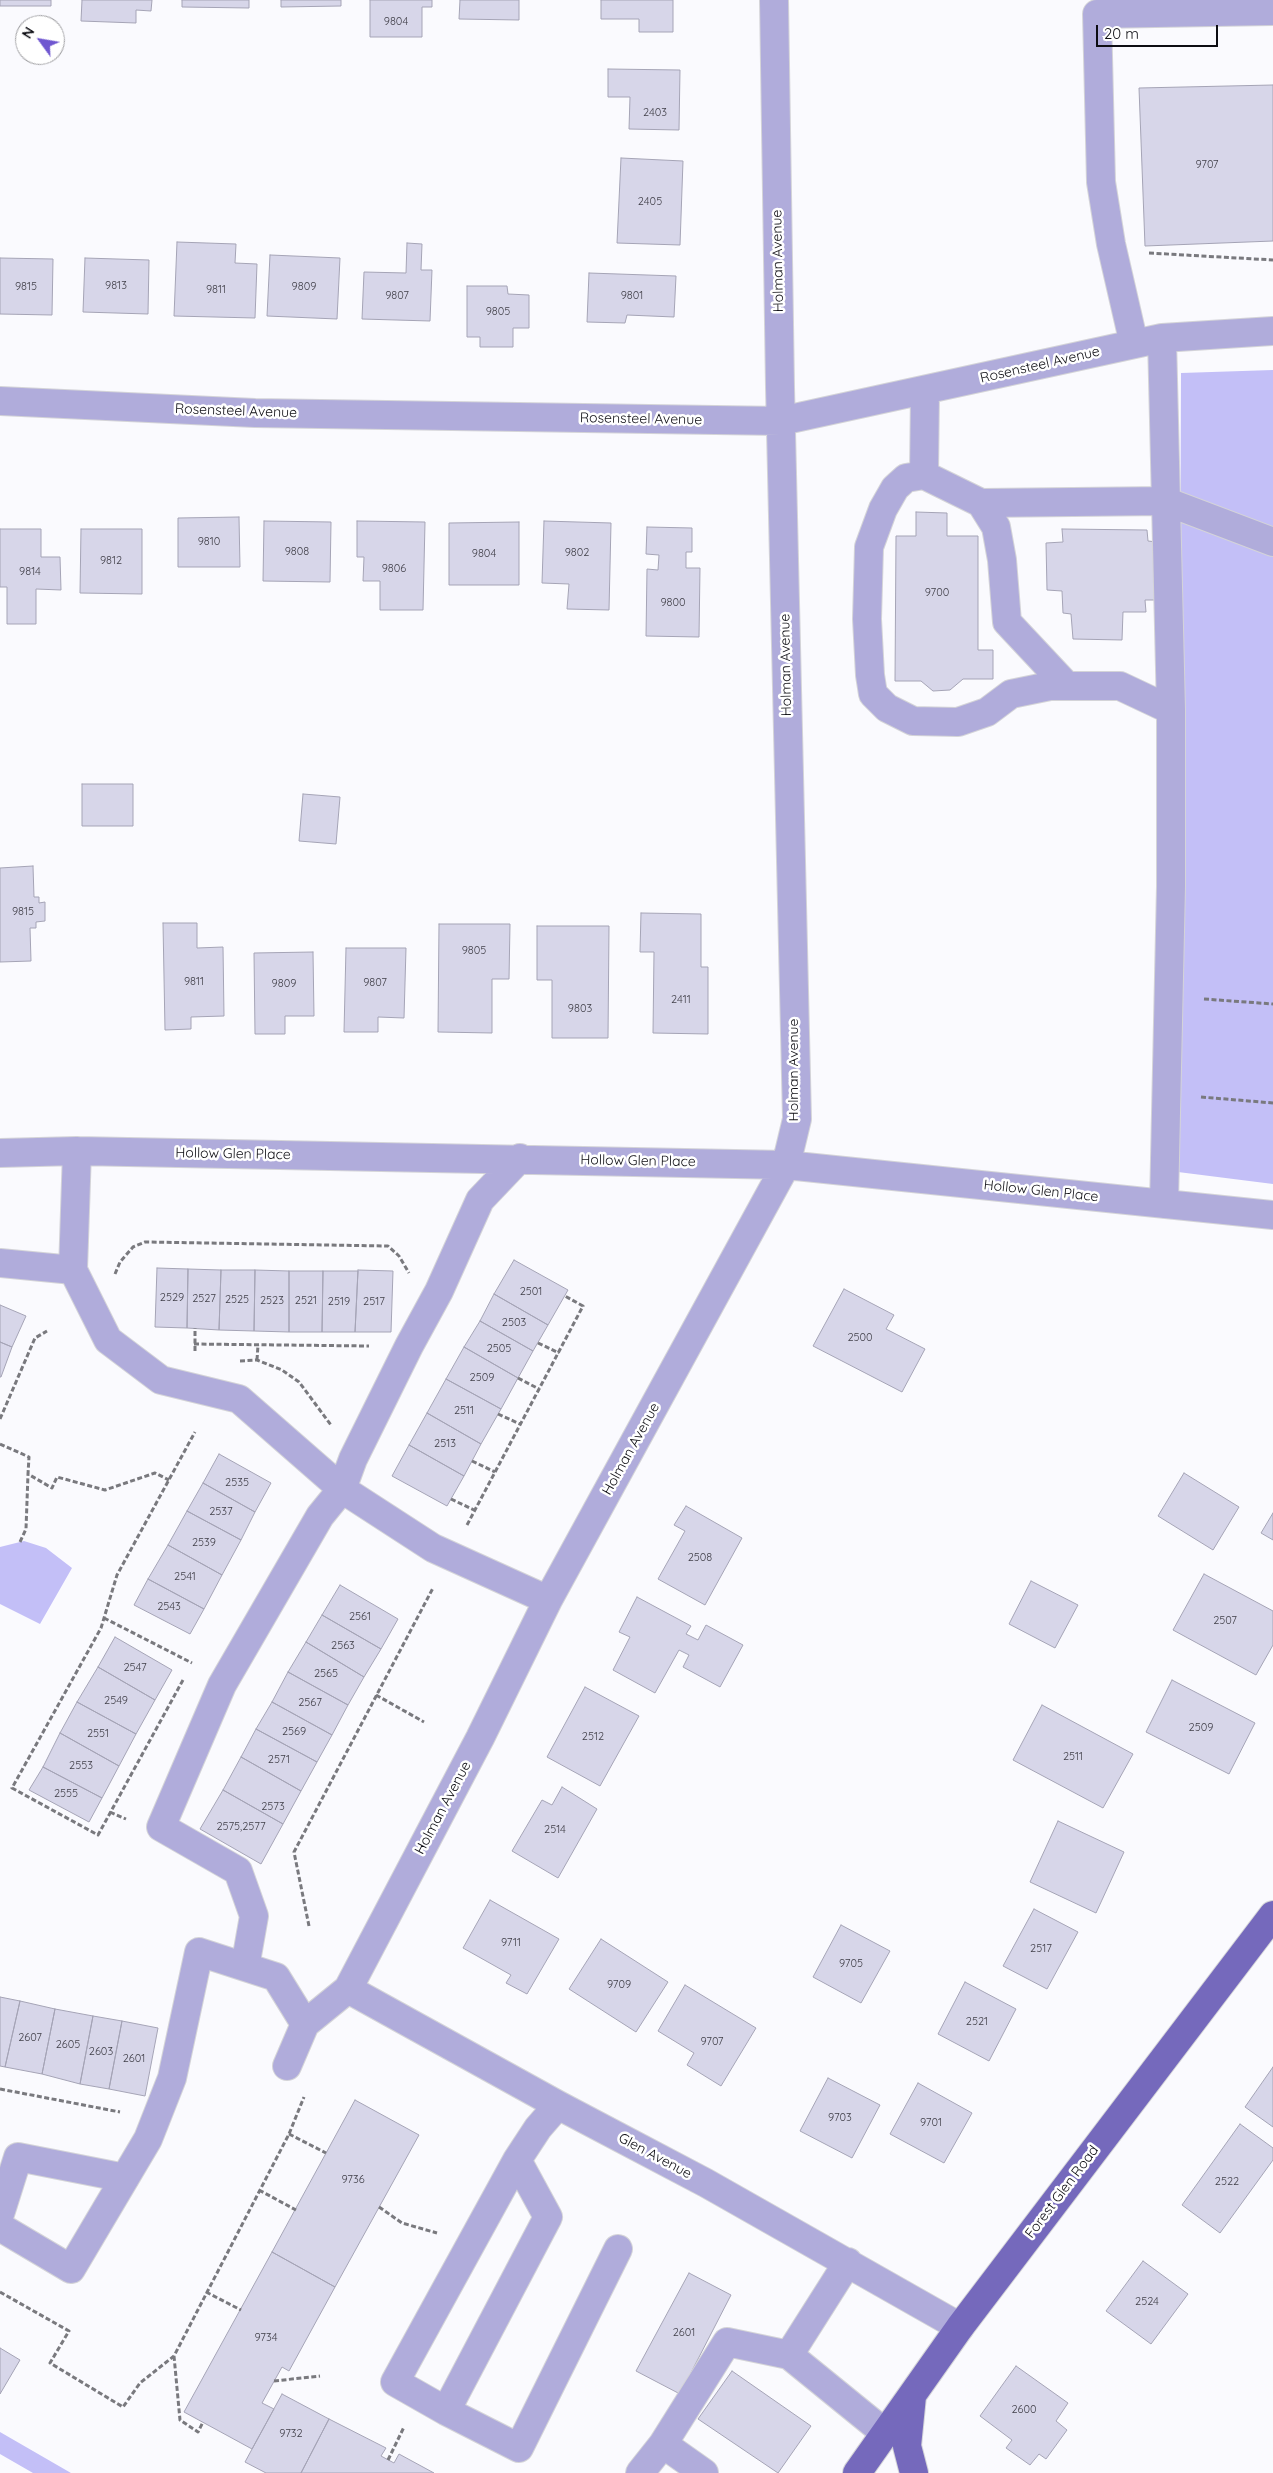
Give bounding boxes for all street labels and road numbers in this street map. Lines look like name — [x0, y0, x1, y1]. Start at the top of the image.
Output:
street label: Holman Avenue — [769, 209, 787, 313]
street label: Rosensteel Avenue — [979, 343, 1101, 387]
street label: Rosensteel Avenue — [175, 400, 297, 422]
street label: Rosensteel Avenue — [580, 410, 702, 428]
street label: Holman Avenue — [777, 613, 795, 717]
street label: Holman Avenue — [786, 1019, 802, 1121]
street label: Hollow Glen Place — [175, 1145, 291, 1163]
street label: Hollow Glen Place — [580, 1152, 696, 1170]
street label: Hollow Glen Place — [983, 1177, 1099, 1205]
street label: Holman Avenue — [599, 1400, 663, 1498]
street label: Holman Avenue — [411, 1759, 475, 1857]
street label: Glen Avenue — [616, 2130, 694, 2182]
street label: Forest Glen Road — [1022, 2142, 1102, 2242]

